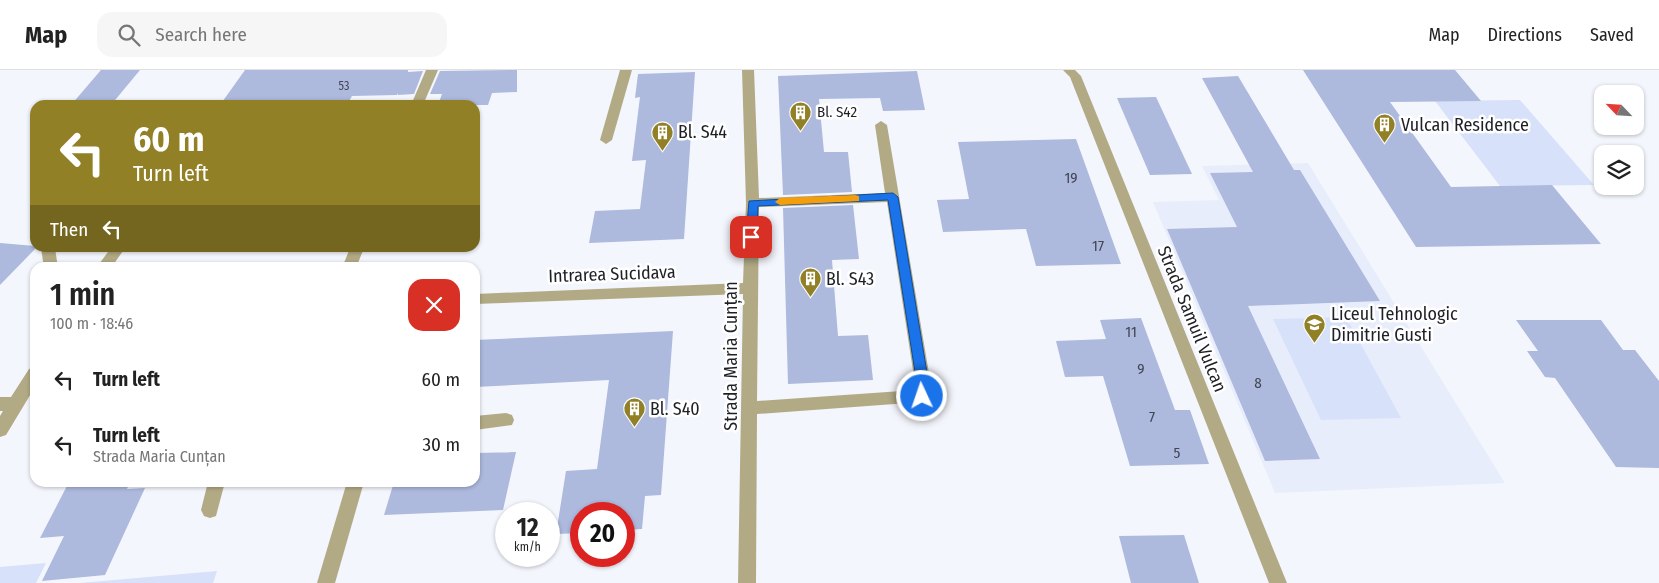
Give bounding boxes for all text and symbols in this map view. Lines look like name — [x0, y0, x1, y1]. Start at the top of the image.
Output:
search box — [97, 12, 447, 57]
text: Map — [25, 21, 67, 49]
icon: search — [115, 21, 143, 49]
text: Search here — [155, 23, 247, 46]
text: Map — [1428, 24, 1460, 46]
text: Directions — [1488, 24, 1562, 46]
text: Saved — [1590, 24, 1634, 46]
house number: 53 — [339, 79, 349, 93]
north arrow — [1594, 85, 1644, 135]
map controls — [1594, 85, 1644, 195]
building icon: Bl. S42 — [789, 100, 813, 131]
place label: Bl. S42 — [817, 103, 857, 121]
building icon: Vulcan Residence — [1373, 113, 1397, 144]
place label: Vulcan Residence — [1401, 114, 1529, 136]
text: 60 m — [133, 118, 204, 160]
icon: left — [50, 120, 115, 185]
building icon: Bl. S44 — [650, 120, 674, 151]
place label: Bl. S44 — [678, 121, 727, 143]
button: layers — [1594, 145, 1644, 195]
text: Turn left — [133, 160, 209, 187]
house number: 19 — [1064, 169, 1078, 187]
icon: left — [98, 215, 126, 243]
pin — [730, 216, 772, 258]
text: Then — [50, 218, 88, 241]
icon: arrive — [737, 223, 765, 251]
house number: 17 — [1092, 237, 1104, 255]
street label: Strada Samuil Vulcan — [1153, 243, 1231, 395]
street label: Intrarea Sucidava — [548, 261, 676, 287]
building icon: Bl. S43 — [798, 267, 822, 298]
place label: Bl. S43 — [826, 268, 874, 290]
text: 1 min — [50, 277, 115, 313]
button: close — [408, 279, 460, 331]
street label: Strada Maria Cunțan — [720, 281, 742, 431]
place label: Liceul Tehnologic Dimitrie Gusti — [1331, 303, 1458, 346]
school or university icon: Liceul Tehnologic Dimitrie Gusti — [1303, 312, 1327, 343]
text: 100 m · 18:46 — [50, 314, 133, 333]
house number: 11 — [1125, 323, 1137, 341]
house number: 9 — [1137, 360, 1145, 378]
icon: left — [50, 366, 78, 394]
text: Turn left — [93, 368, 160, 391]
text: 60 m — [422, 368, 460, 391]
position arrow — [895, 369, 947, 421]
house number: 8 — [1254, 374, 1262, 392]
building icon: Bl. S40 — [622, 397, 646, 428]
place label: Bl. S40 — [650, 398, 700, 420]
house number: 7 — [1149, 408, 1155, 426]
text: Turn left — [93, 424, 160, 447]
icon: left — [50, 431, 78, 459]
text: 30 m — [422, 433, 460, 456]
house number: 5 — [1174, 444, 1181, 462]
text: Strada Maria Cunțan — [93, 447, 226, 466]
speed limit sign: 20 — [570, 502, 635, 567]
text: 12 — [516, 513, 539, 543]
text: km/h — [514, 540, 541, 554]

